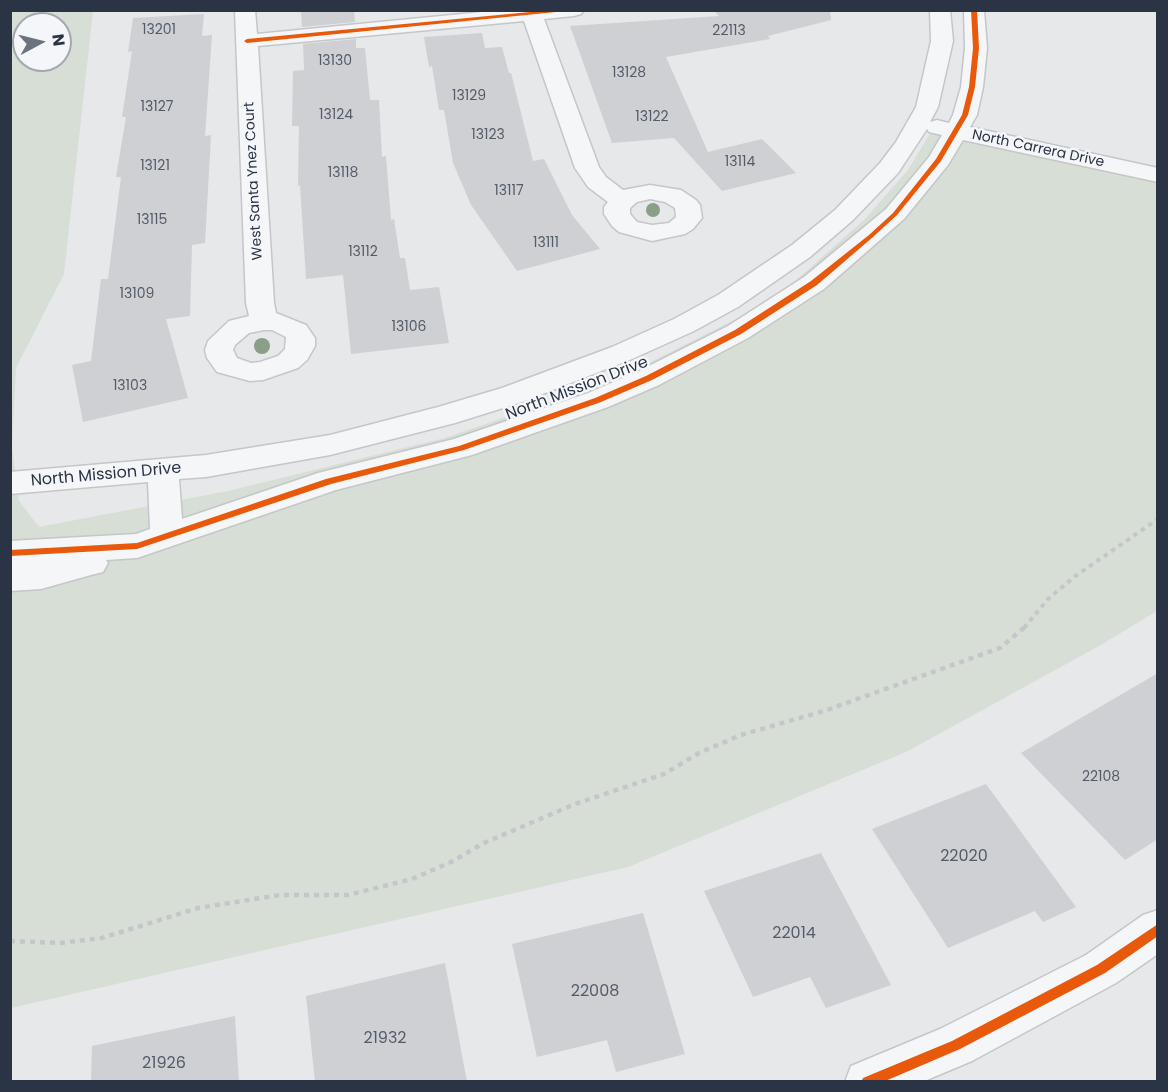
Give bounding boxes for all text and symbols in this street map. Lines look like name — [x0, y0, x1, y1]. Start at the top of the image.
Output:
north arrow — [12, 12, 72, 72]
house number: 13201 — [142, 22, 176, 38]
house number: 22113 — [712, 23, 746, 39]
text: N — [46, 33, 71, 47]
house number: 13130 — [318, 53, 352, 69]
house number: 13128 — [612, 65, 646, 81]
house number: 13129 — [452, 88, 486, 104]
house number: 13127 — [141, 99, 173, 115]
street label: West Santa Ynez Court — [241, 101, 267, 261]
house number: 13124 — [319, 107, 353, 123]
house number: 13122 — [635, 109, 669, 125]
house number: 13123 — [471, 127, 505, 143]
street label: North Carrera Drive — [970, 127, 1106, 171]
house number: 13114 — [725, 154, 755, 170]
house number: 13121 — [140, 158, 170, 174]
house number: 13118 — [328, 165, 358, 181]
house number: 13117 — [494, 183, 524, 199]
house number: 13115 — [137, 212, 167, 228]
house number: 13111 — [533, 235, 559, 251]
house number: 13112 — [348, 244, 378, 260]
house number: 13109 — [120, 286, 154, 302]
house number: 13106 — [392, 319, 426, 335]
street label: North Mission Drive — [503, 353, 651, 425]
house number: 13103 — [113, 378, 147, 394]
street label: North Mission Drive — [30, 459, 182, 491]
house number: 22108 — [1082, 769, 1120, 785]
house number: 22020 — [940, 847, 988, 867]
house number: 22014 — [772, 924, 816, 944]
house number: 22008 — [571, 982, 619, 1002]
house number: 21932 — [363, 1029, 407, 1049]
house number: 21926 — [142, 1054, 186, 1074]

